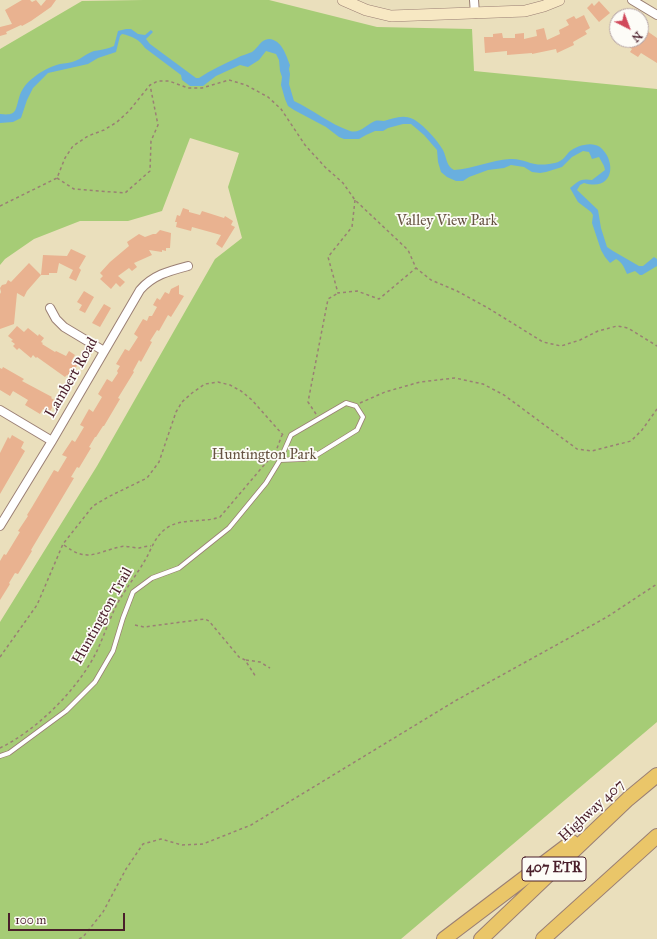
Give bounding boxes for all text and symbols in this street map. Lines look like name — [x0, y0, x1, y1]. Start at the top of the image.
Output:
north arrow — [609, 8, 649, 48]
text: N — [629, 29, 645, 45]
park label: Valley View Park — [397, 212, 497, 230]
street label: Lambert Road — [42, 335, 102, 421]
park label: Huntington Park — [212, 446, 316, 464]
street label: Huntington Trail — [69, 564, 137, 668]
street label: Highway 407 — [555, 776, 629, 846]
road number: 407 ETR — [522, 857, 586, 881]
scale bar — [10, 905, 127, 931]
text: 100 m — [15, 913, 46, 927]

